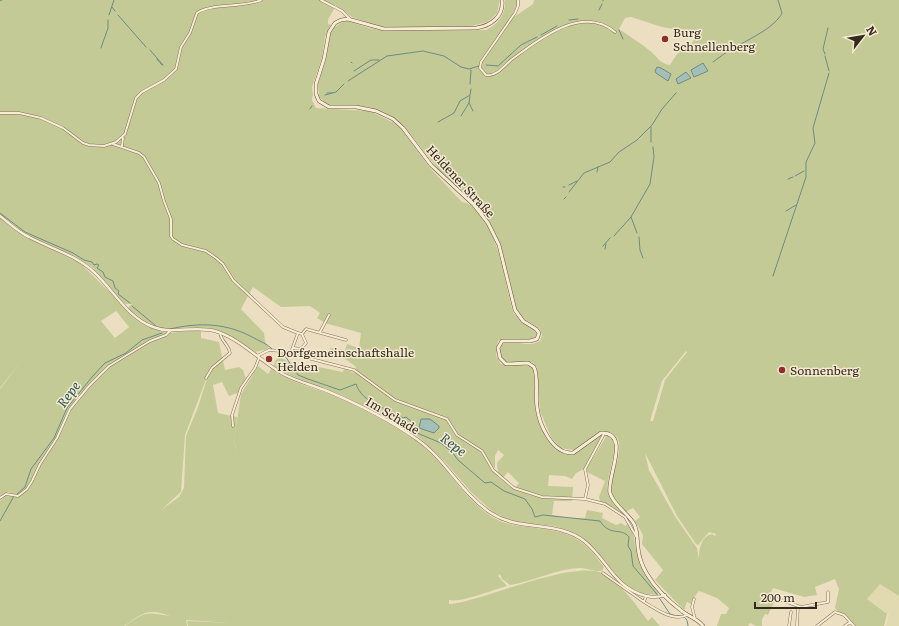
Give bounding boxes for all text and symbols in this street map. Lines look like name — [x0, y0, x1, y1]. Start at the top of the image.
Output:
north arrow — [843, 16, 883, 56]
text: N — [863, 22, 882, 38]
place label: Burg Schnellenberg — [673, 23, 756, 55]
marker: Burg Schnellenberg — [660, 34, 670, 44]
street label: Heldener Straße — [423, 141, 499, 221]
place label: Dorfgemeinschaftshalle Helden — [277, 343, 414, 375]
marker: Dorfgemeinschaftshalle Helden — [264, 354, 274, 364]
place label: Sonnenberg — [790, 361, 860, 379]
marker: Sonnenberg — [777, 365, 787, 375]
water label: Repe — [52, 377, 84, 411]
street label: Im Schade — [363, 392, 423, 438]
water label: Repe — [437, 428, 471, 460]
scale bar — [755, 584, 816, 610]
text: 200 m — [761, 588, 795, 606]

